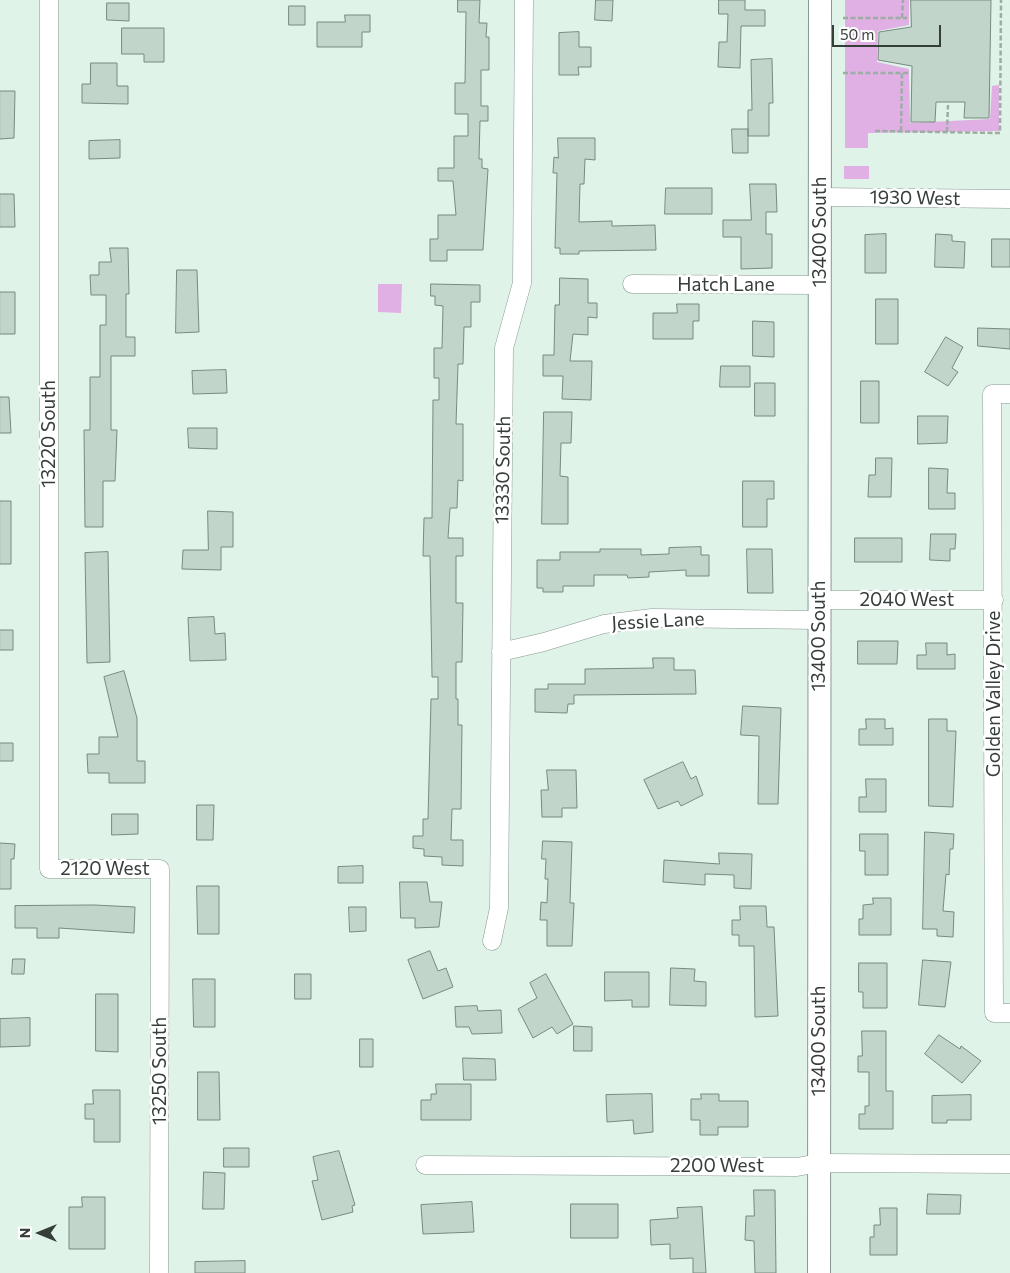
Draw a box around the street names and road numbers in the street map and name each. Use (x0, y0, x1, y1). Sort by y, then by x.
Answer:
street label: 13400 South (809, 177, 831, 287)
street label: 1930 West (869, 186, 961, 210)
street label: Hatch Lane (677, 274, 775, 296)
street label: 13220 South (38, 380, 60, 488)
street label: 13330 South (491, 416, 515, 524)
street label: 13400 South (808, 581, 830, 691)
street label: 2040 West (860, 589, 954, 611)
street label: Jessie Lane (611, 607, 705, 635)
street label: Golden Valley Drive (983, 611, 1005, 777)
street label: 2120 West (60, 858, 150, 880)
street label: 13400 South (808, 986, 830, 1096)
street label: 13250 South (149, 1017, 171, 1125)
street label: 2200 West (670, 1155, 764, 1177)

